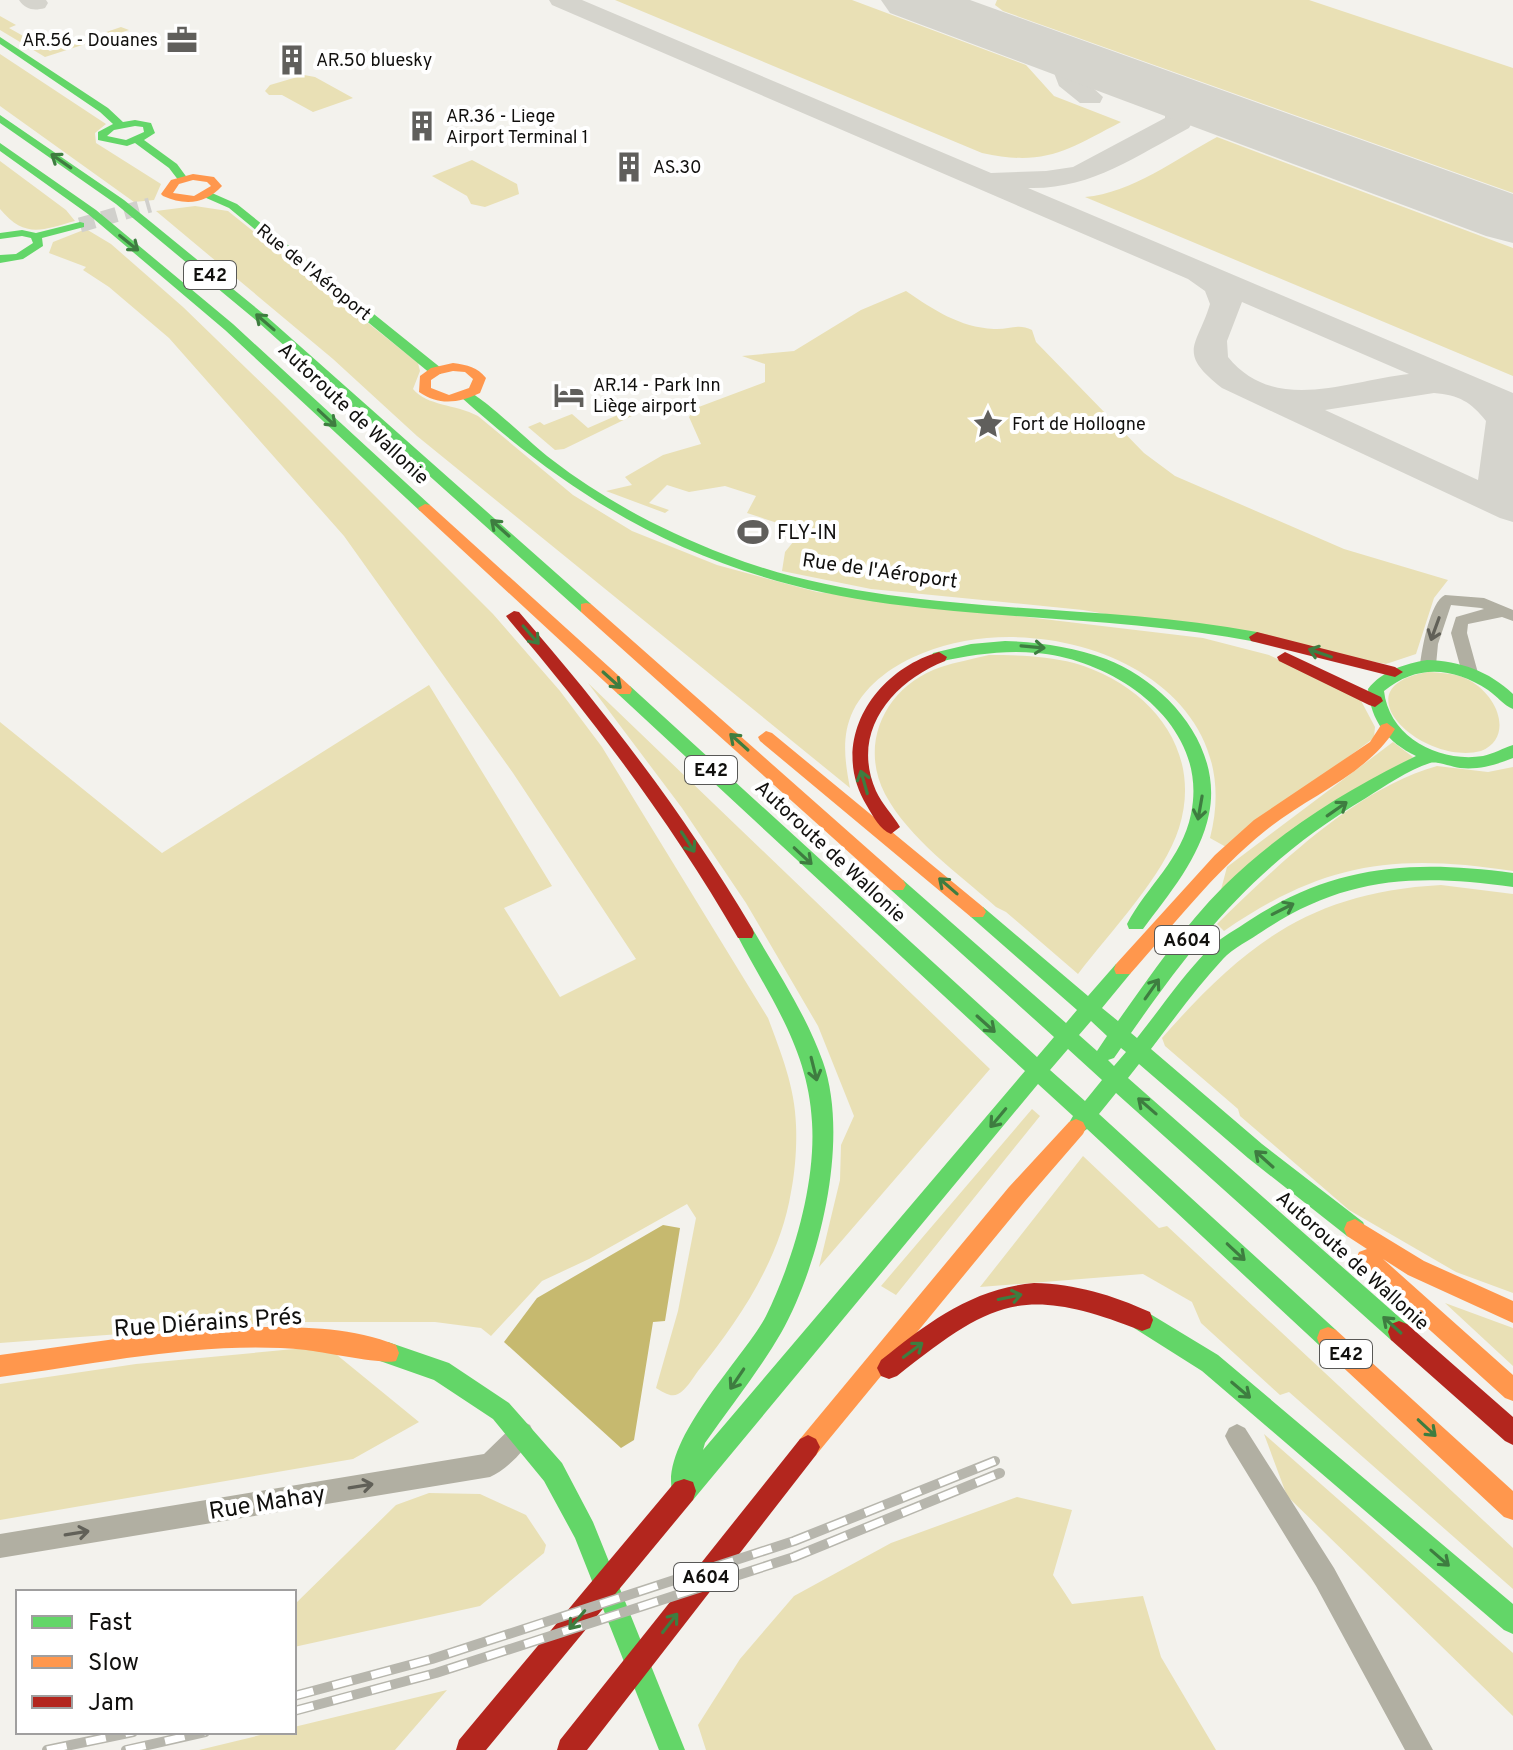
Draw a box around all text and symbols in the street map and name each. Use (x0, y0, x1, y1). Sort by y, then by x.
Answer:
office icon: AR.56 - Douanes (165, 23, 199, 57)
place label: AR.56 - Douanes (22, 30, 158, 53)
building icon: AR.50 bluesky (275, 43, 309, 77)
place label: AR.50 bluesky (316, 50, 432, 73)
place label: AR.36 - Liege Airport Terminal 1 (446, 106, 589, 150)
building icon: AR.36 - Liege Airport Terminal 1 (405, 109, 439, 143)
building icon: AS.30 (612, 150, 646, 184)
one-way arrow (51, 153, 72, 170)
place label: AS.30 (653, 157, 702, 180)
street label: Rue de l'Aéroport (251, 220, 375, 326)
one-way arrow (119, 234, 139, 252)
road number: E42 (184, 261, 236, 289)
one-way arrow (255, 313, 276, 331)
street label: Autoroute de Wallonie (272, 338, 434, 491)
place label: AR.14 - Park Inn Liège airport (593, 375, 721, 419)
hotel icon: AR.14 - Park Inn Liège airport (552, 378, 586, 412)
place icon: Fort de Hollogne (971, 407, 1005, 441)
one-way arrow (317, 408, 336, 427)
place label: Fort de Hollogne (1012, 414, 1146, 437)
sports icon: FLY-IN (736, 515, 770, 549)
one-way arrow (490, 519, 510, 537)
place label: FLY-IN (777, 521, 837, 547)
street label: Rue de l'Aéroport (800, 548, 959, 596)
one-way arrow (1427, 616, 1441, 641)
one-way arrow (522, 625, 540, 645)
one-way arrow (1019, 640, 1046, 655)
one-way arrow (1307, 645, 1332, 660)
one-way arrow (601, 670, 622, 689)
one-way arrow (729, 734, 749, 752)
road number: E42 (685, 756, 737, 784)
one-way arrow (856, 770, 871, 796)
street label: Autoroute de Wallonie (749, 776, 911, 929)
one-way arrow (1191, 794, 1206, 820)
one-way arrow (1325, 801, 1347, 817)
one-way arrow (680, 831, 696, 853)
one-way arrow (793, 846, 813, 864)
one-way arrow (938, 877, 958, 895)
one-way arrow (1271, 901, 1295, 917)
road number: A604 (1155, 926, 1219, 954)
one-way arrow (1143, 979, 1160, 1000)
one-way arrow (975, 1014, 995, 1032)
one-way arrow (807, 1055, 822, 1081)
one-way arrow (1138, 1098, 1158, 1116)
one-way arrow (989, 1107, 1007, 1127)
one-way arrow (1254, 1150, 1274, 1168)
street label: Autoroute de Wallonie (1270, 1186, 1434, 1337)
one-way arrow (1225, 1243, 1245, 1261)
one-way arrow (996, 1289, 1022, 1304)
street label: Rue Diérains Prés (113, 1302, 303, 1346)
one-way arrow (1383, 1316, 1403, 1334)
road number: E42 (1320, 1340, 1372, 1368)
one-way arrow (902, 1342, 923, 1359)
one-way arrow (728, 1367, 745, 1389)
one-way arrow (1231, 1381, 1251, 1399)
one-way arrow (1417, 1419, 1437, 1438)
one-way arrow (348, 1478, 373, 1493)
street label: Rue Mahay (207, 1480, 328, 1528)
one-way arrow (64, 1525, 89, 1540)
one-way arrow (1430, 1549, 1450, 1567)
road number: A604 (674, 1563, 738, 1591)
legend (16, 1590, 296, 1734)
text: Fast (88, 1609, 132, 1639)
one-way arrow (568, 1609, 586, 1629)
one-way arrow (661, 1613, 679, 1634)
text: Slow (88, 1649, 139, 1679)
text: Jam (88, 1689, 134, 1719)

